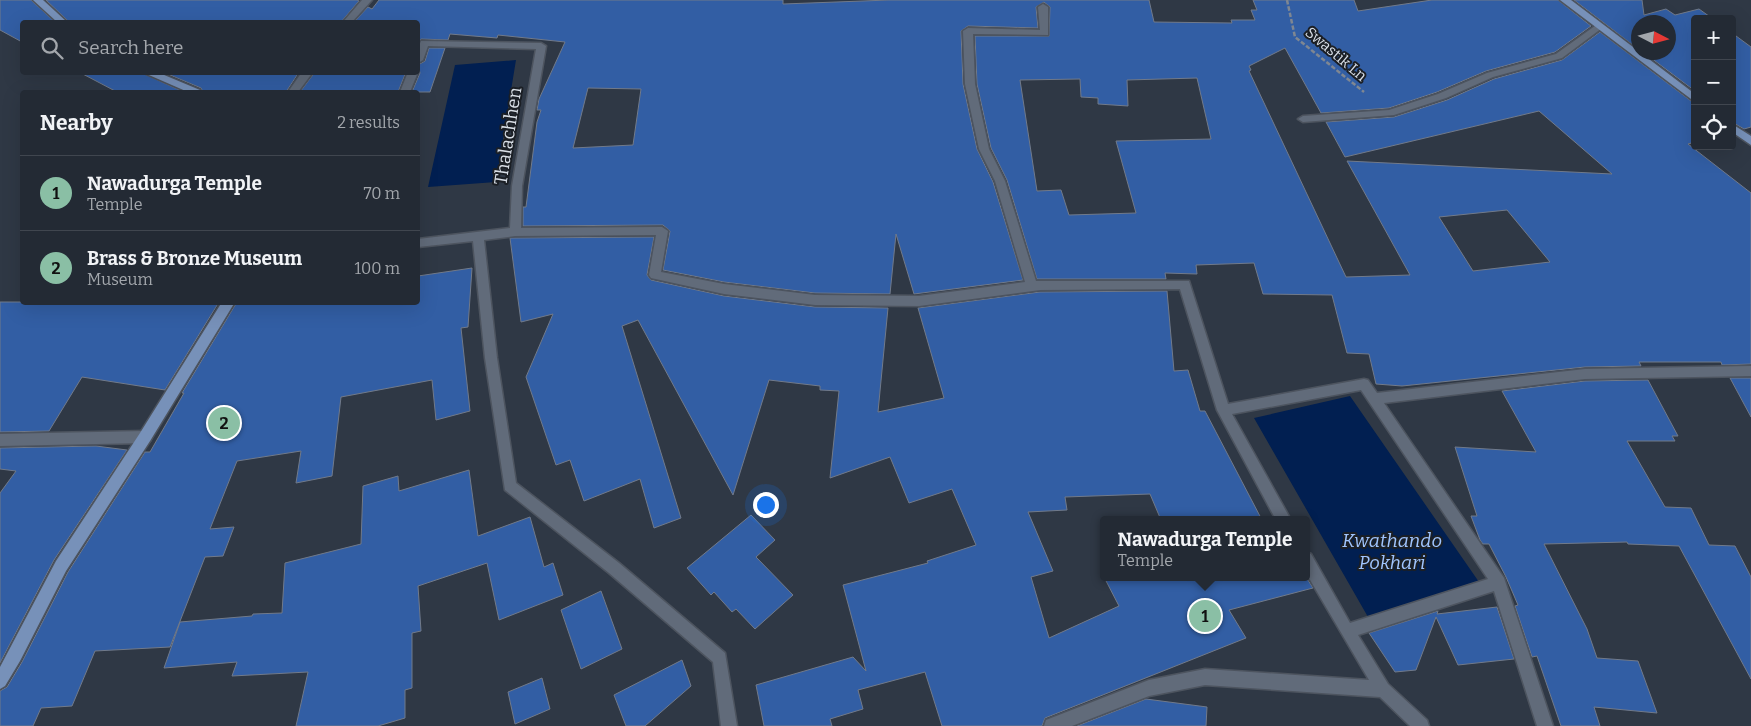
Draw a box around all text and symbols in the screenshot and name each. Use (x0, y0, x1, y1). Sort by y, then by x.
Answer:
north arrow (1631, 15, 1676, 60)
map controls (1691, 15, 1736, 150)
button: + (1691, 15, 1736, 60)
search box (20, 20, 420, 75)
street label: Swastik Ln (1302, 23, 1371, 85)
icon: search (38, 34, 66, 62)
text: Search here (78, 36, 183, 59)
button: − (1691, 60, 1736, 105)
street label: Thalachhen (489, 85, 527, 186)
button: locate (1691, 105, 1736, 150)
text: Nearby (40, 110, 113, 136)
text: 2 results (337, 113, 400, 132)
text: Nawadurga Temple (87, 172, 262, 195)
text: 1 (53, 184, 59, 203)
text: 70 m (364, 184, 400, 203)
text: Temple (87, 195, 142, 214)
text: Brass & Bronze Museum (87, 247, 302, 270)
text: 2 (51, 259, 61, 278)
text: 100 m (355, 259, 400, 278)
text: Museum (87, 270, 153, 289)
pin: 2 (208, 404, 240, 442)
your location (753, 492, 779, 518)
popup (1100, 516, 1310, 581)
text: Nawadurga Temple (1118, 528, 1292, 551)
water label: Kwathando Pokhari (1342, 529, 1442, 574)
text: Temple (1118, 551, 1173, 570)
pin: 1 (1189, 597, 1221, 635)

